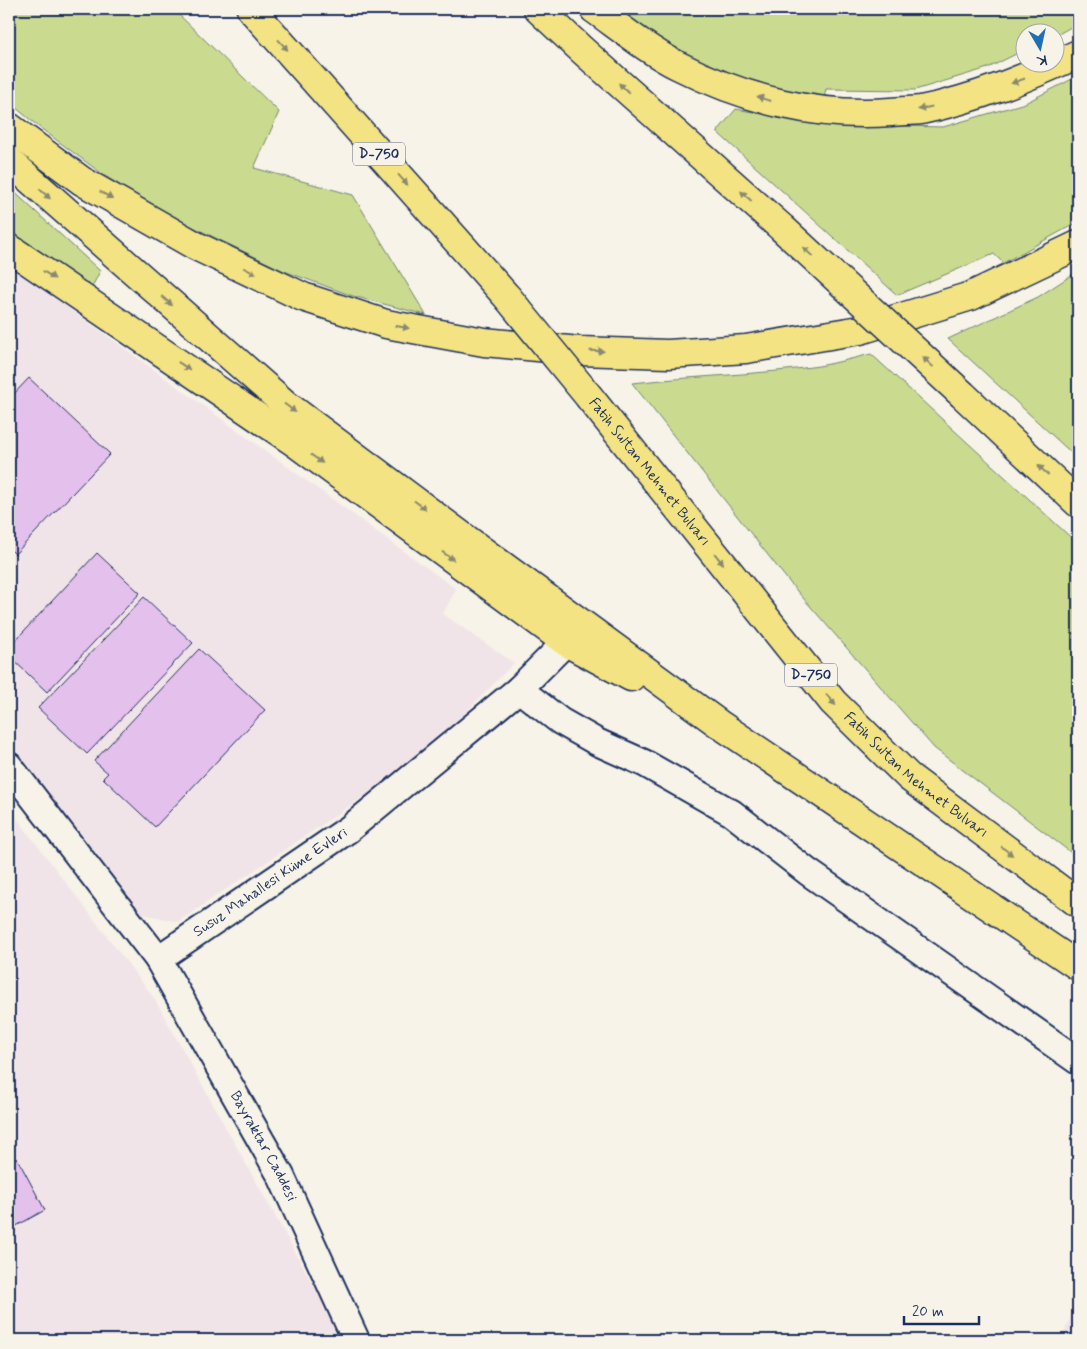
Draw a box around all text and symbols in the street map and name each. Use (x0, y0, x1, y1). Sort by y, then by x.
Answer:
north arrow (1014, 22, 1064, 72)
one-way arrow (277, 39, 289, 51)
text: K (1034, 50, 1048, 70)
one-way arrow (1010, 77, 1025, 85)
one-way arrow (618, 82, 631, 93)
one-way arrow (757, 95, 772, 103)
one-way arrow (916, 105, 932, 113)
road number: D-750 (353, 142, 405, 166)
one-way arrow (397, 173, 408, 186)
one-way arrow (39, 188, 52, 199)
one-way arrow (100, 190, 113, 199)
one-way arrow (739, 190, 752, 201)
one-way arrow (803, 246, 815, 258)
one-way arrow (242, 267, 257, 276)
one-way arrow (43, 270, 56, 280)
one-way arrow (161, 295, 173, 306)
one-way arrow (394, 324, 410, 332)
one-way arrow (590, 348, 606, 356)
one-way arrow (922, 356, 934, 368)
one-way arrow (177, 361, 191, 371)
street label: Fatih Sultan Mehmet Bulvarı (584, 394, 715, 551)
one-way arrow (283, 402, 296, 413)
one-way arrow (310, 454, 324, 464)
one-way arrow (1037, 464, 1049, 476)
one-way arrow (413, 500, 427, 510)
one-way arrow (441, 550, 454, 561)
one-way arrow (713, 553, 724, 566)
road number: D-750 (785, 664, 837, 686)
one-way arrow (826, 693, 837, 706)
street label: Fatih Sultan Mehmet Bulvarı (839, 708, 992, 843)
street label: Susuz Mahallesi Küme Evleri (189, 823, 352, 942)
one-way arrow (1001, 845, 1014, 855)
street label: Bayraktar Caddesi (225, 1088, 301, 1205)
scale bar (904, 1294, 980, 1326)
text: 20 m (912, 1302, 944, 1322)

